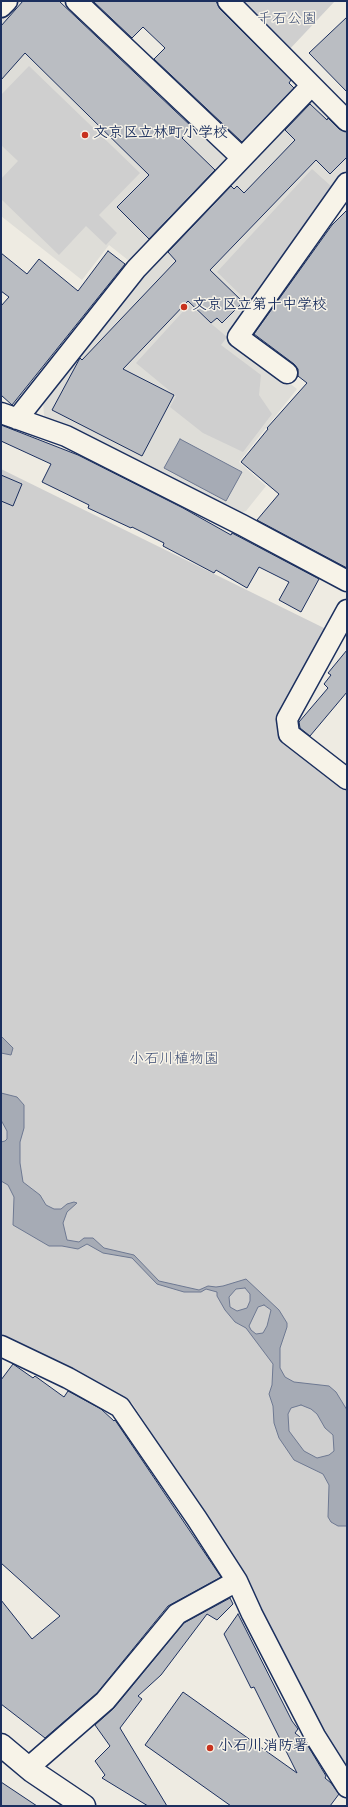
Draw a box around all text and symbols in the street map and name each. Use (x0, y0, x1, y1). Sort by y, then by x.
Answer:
park label: 千石公園 (257, 12, 317, 30)
place label: 文京区立林町小学校 (93, 126, 228, 144)
marker: 文京区立林町小学校 (80, 130, 90, 140)
place label: 文京区立第十中学校 (192, 298, 327, 316)
marker: 文京区立第十中学校 (179, 302, 189, 312)
park label: 小石川植物園 (129, 1052, 219, 1070)
place label: 小石川消防署 (218, 1739, 308, 1757)
marker: 小石川消防署 (205, 1743, 215, 1753)

